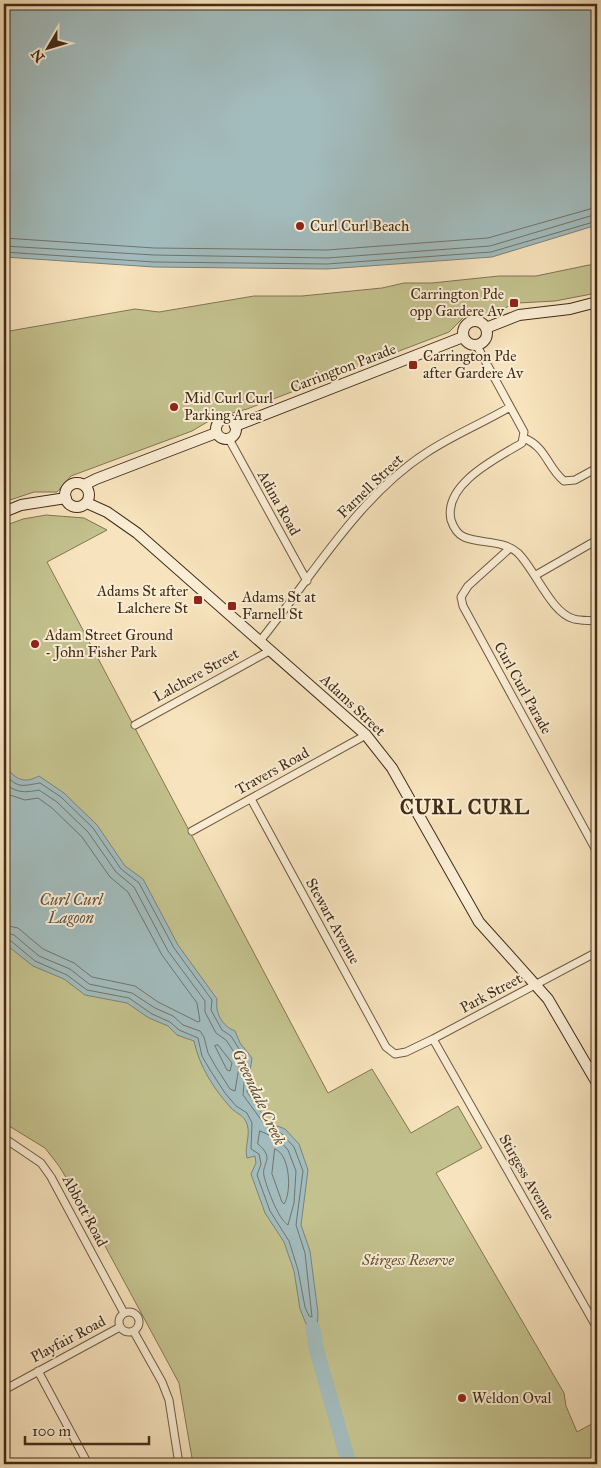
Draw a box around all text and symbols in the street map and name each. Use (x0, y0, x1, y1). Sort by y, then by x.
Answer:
north arrow (22, 22, 72, 72)
text: N (28, 46, 49, 66)
place label: Curl Curl Beach (310, 217, 410, 235)
marker: Curl Curl Beach (294, 220, 306, 232)
place label: Carrington Pde opp Gardere Av (410, 285, 505, 320)
marker: Carrington Pde opp Gardere Av (508, 297, 520, 309)
street label: Carrington Parade (288, 340, 398, 396)
place label: Carrington Pde after Gardere Av (423, 347, 524, 382)
marker: Carrington Pde after Gardere Av (407, 359, 419, 371)
place label: Mid Curl Curl Parking Area (184, 389, 274, 424)
marker: Mid Curl Curl Parking Area (168, 401, 180, 413)
street label: Farnell Street (333, 450, 407, 522)
street label: Adina Road (253, 467, 304, 539)
place label: Adams St after Lalchere St (96, 582, 189, 617)
place label: Adams St at Farnell St (241, 588, 317, 623)
marker: Adams St after Lalchere St (192, 594, 204, 606)
marker: Adams St at Farnell St (226, 600, 238, 612)
place label: Adam Street Ground - John Fisher Park (44, 626, 174, 662)
marker: Adam Street Ground - John Fisher Park (29, 638, 41, 650)
street label: Curl Curl Parade (490, 639, 556, 737)
street label: Lalchere Street (150, 644, 242, 706)
street label: Adams Street (316, 670, 390, 740)
street label: Travers Road (232, 743, 312, 799)
district label: CURL CURL (400, 795, 530, 819)
street label: Stewart Avenue (302, 875, 364, 967)
water label: Curl Curl Lagoon (39, 890, 104, 927)
street label: Park Street (457, 969, 526, 1017)
water label: Greendale Creek (228, 1046, 290, 1148)
street label: Stirgess Avenue (495, 1131, 559, 1223)
street label: Abbott Road (58, 1171, 112, 1250)
park label: Stirgess Reserve (361, 1251, 454, 1269)
street label: Playfair Road (28, 1312, 109, 1366)
place label: Weldon Oval (472, 1389, 552, 1407)
marker: Weldon Oval (456, 1392, 468, 1404)
scale bar (25, 1413, 149, 1445)
text: 100 m (32, 1422, 72, 1440)

